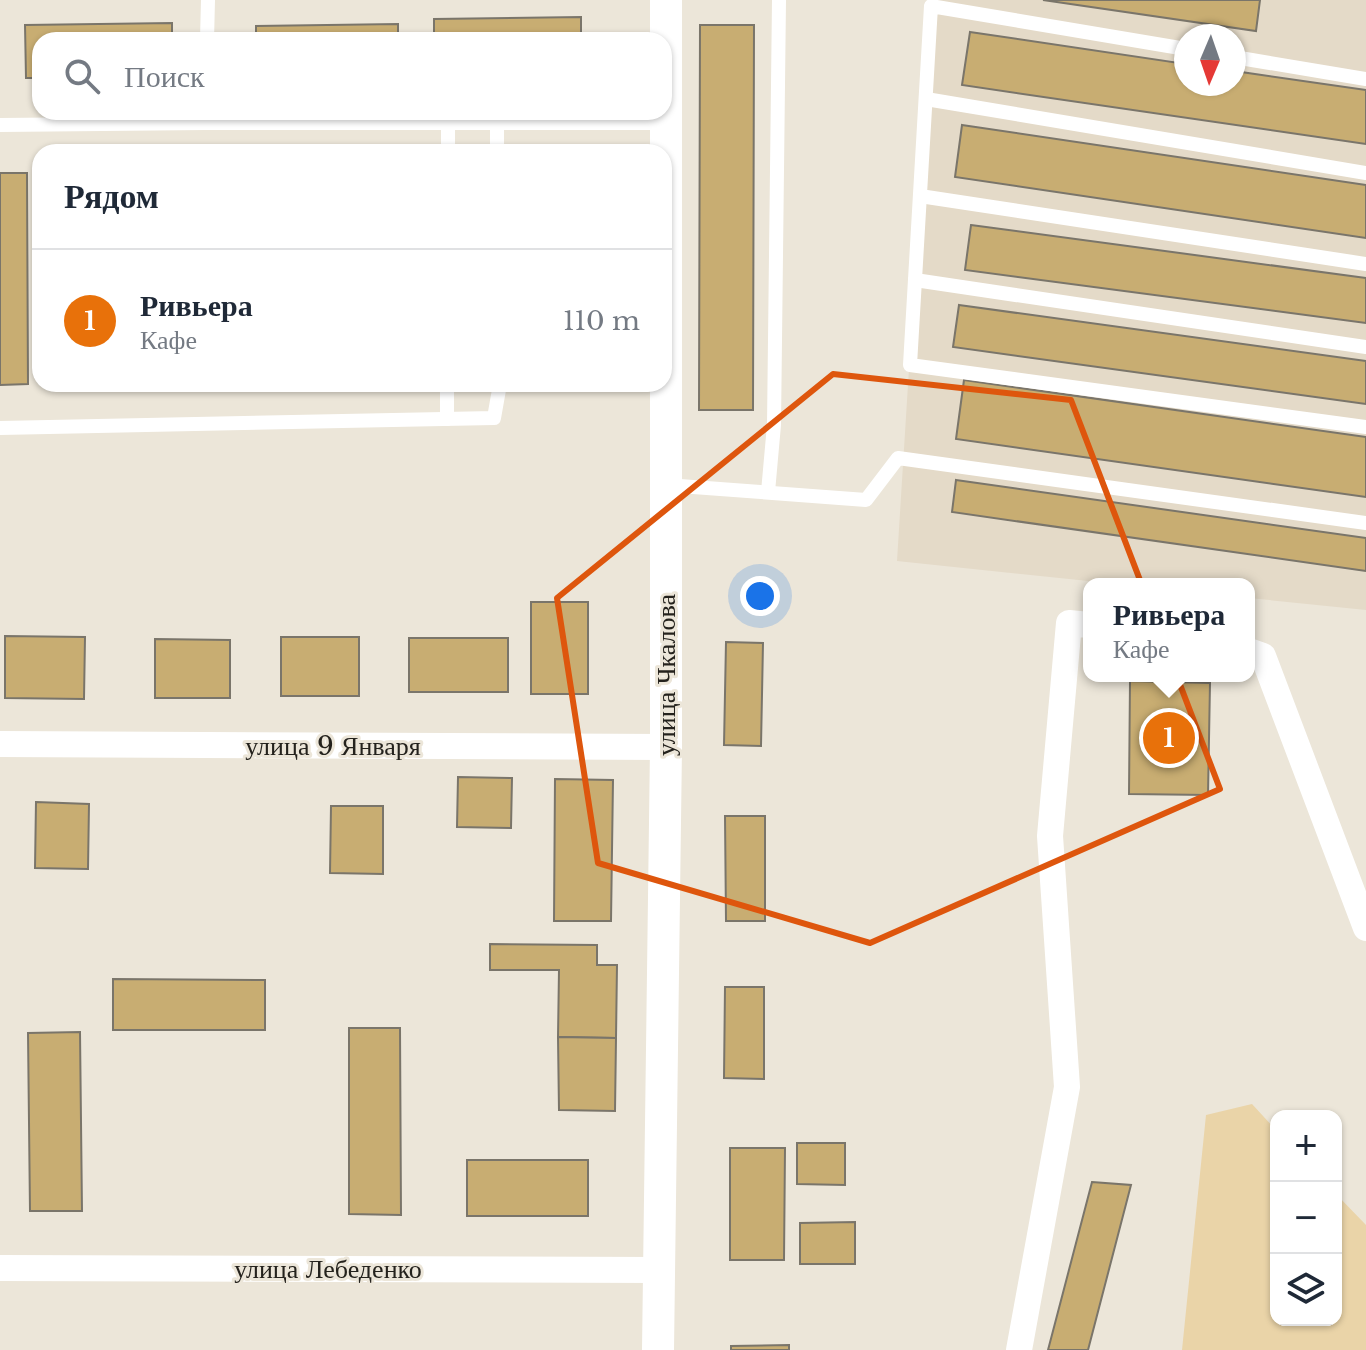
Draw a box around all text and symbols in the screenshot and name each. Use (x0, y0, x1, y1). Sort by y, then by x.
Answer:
north arrow (1174, 24, 1246, 96)
search box (32, 32, 672, 120)
icon: search (60, 54, 104, 98)
text: Поиск (124, 58, 205, 95)
text: Рядом (64, 175, 159, 217)
text: Ривьера (140, 287, 253, 324)
text: 1 (84, 305, 96, 337)
text: 110 m (563, 305, 640, 337)
text: Кафе (140, 324, 197, 356)
your location (740, 576, 780, 616)
popup (1083, 578, 1255, 682)
street label: улица Чкалова (650, 594, 682, 756)
text: Ривьера (1113, 596, 1225, 633)
text: Кафе (1113, 633, 1170, 665)
pin: 1 (1143, 708, 1195, 768)
street label: улица 9 Января (245, 730, 421, 762)
map controls (1270, 1110, 1342, 1326)
button: + (1270, 1110, 1342, 1182)
button: − (1270, 1182, 1342, 1254)
street label: улица Лебеденко (234, 1253, 422, 1285)
button: layers (1270, 1254, 1342, 1326)

